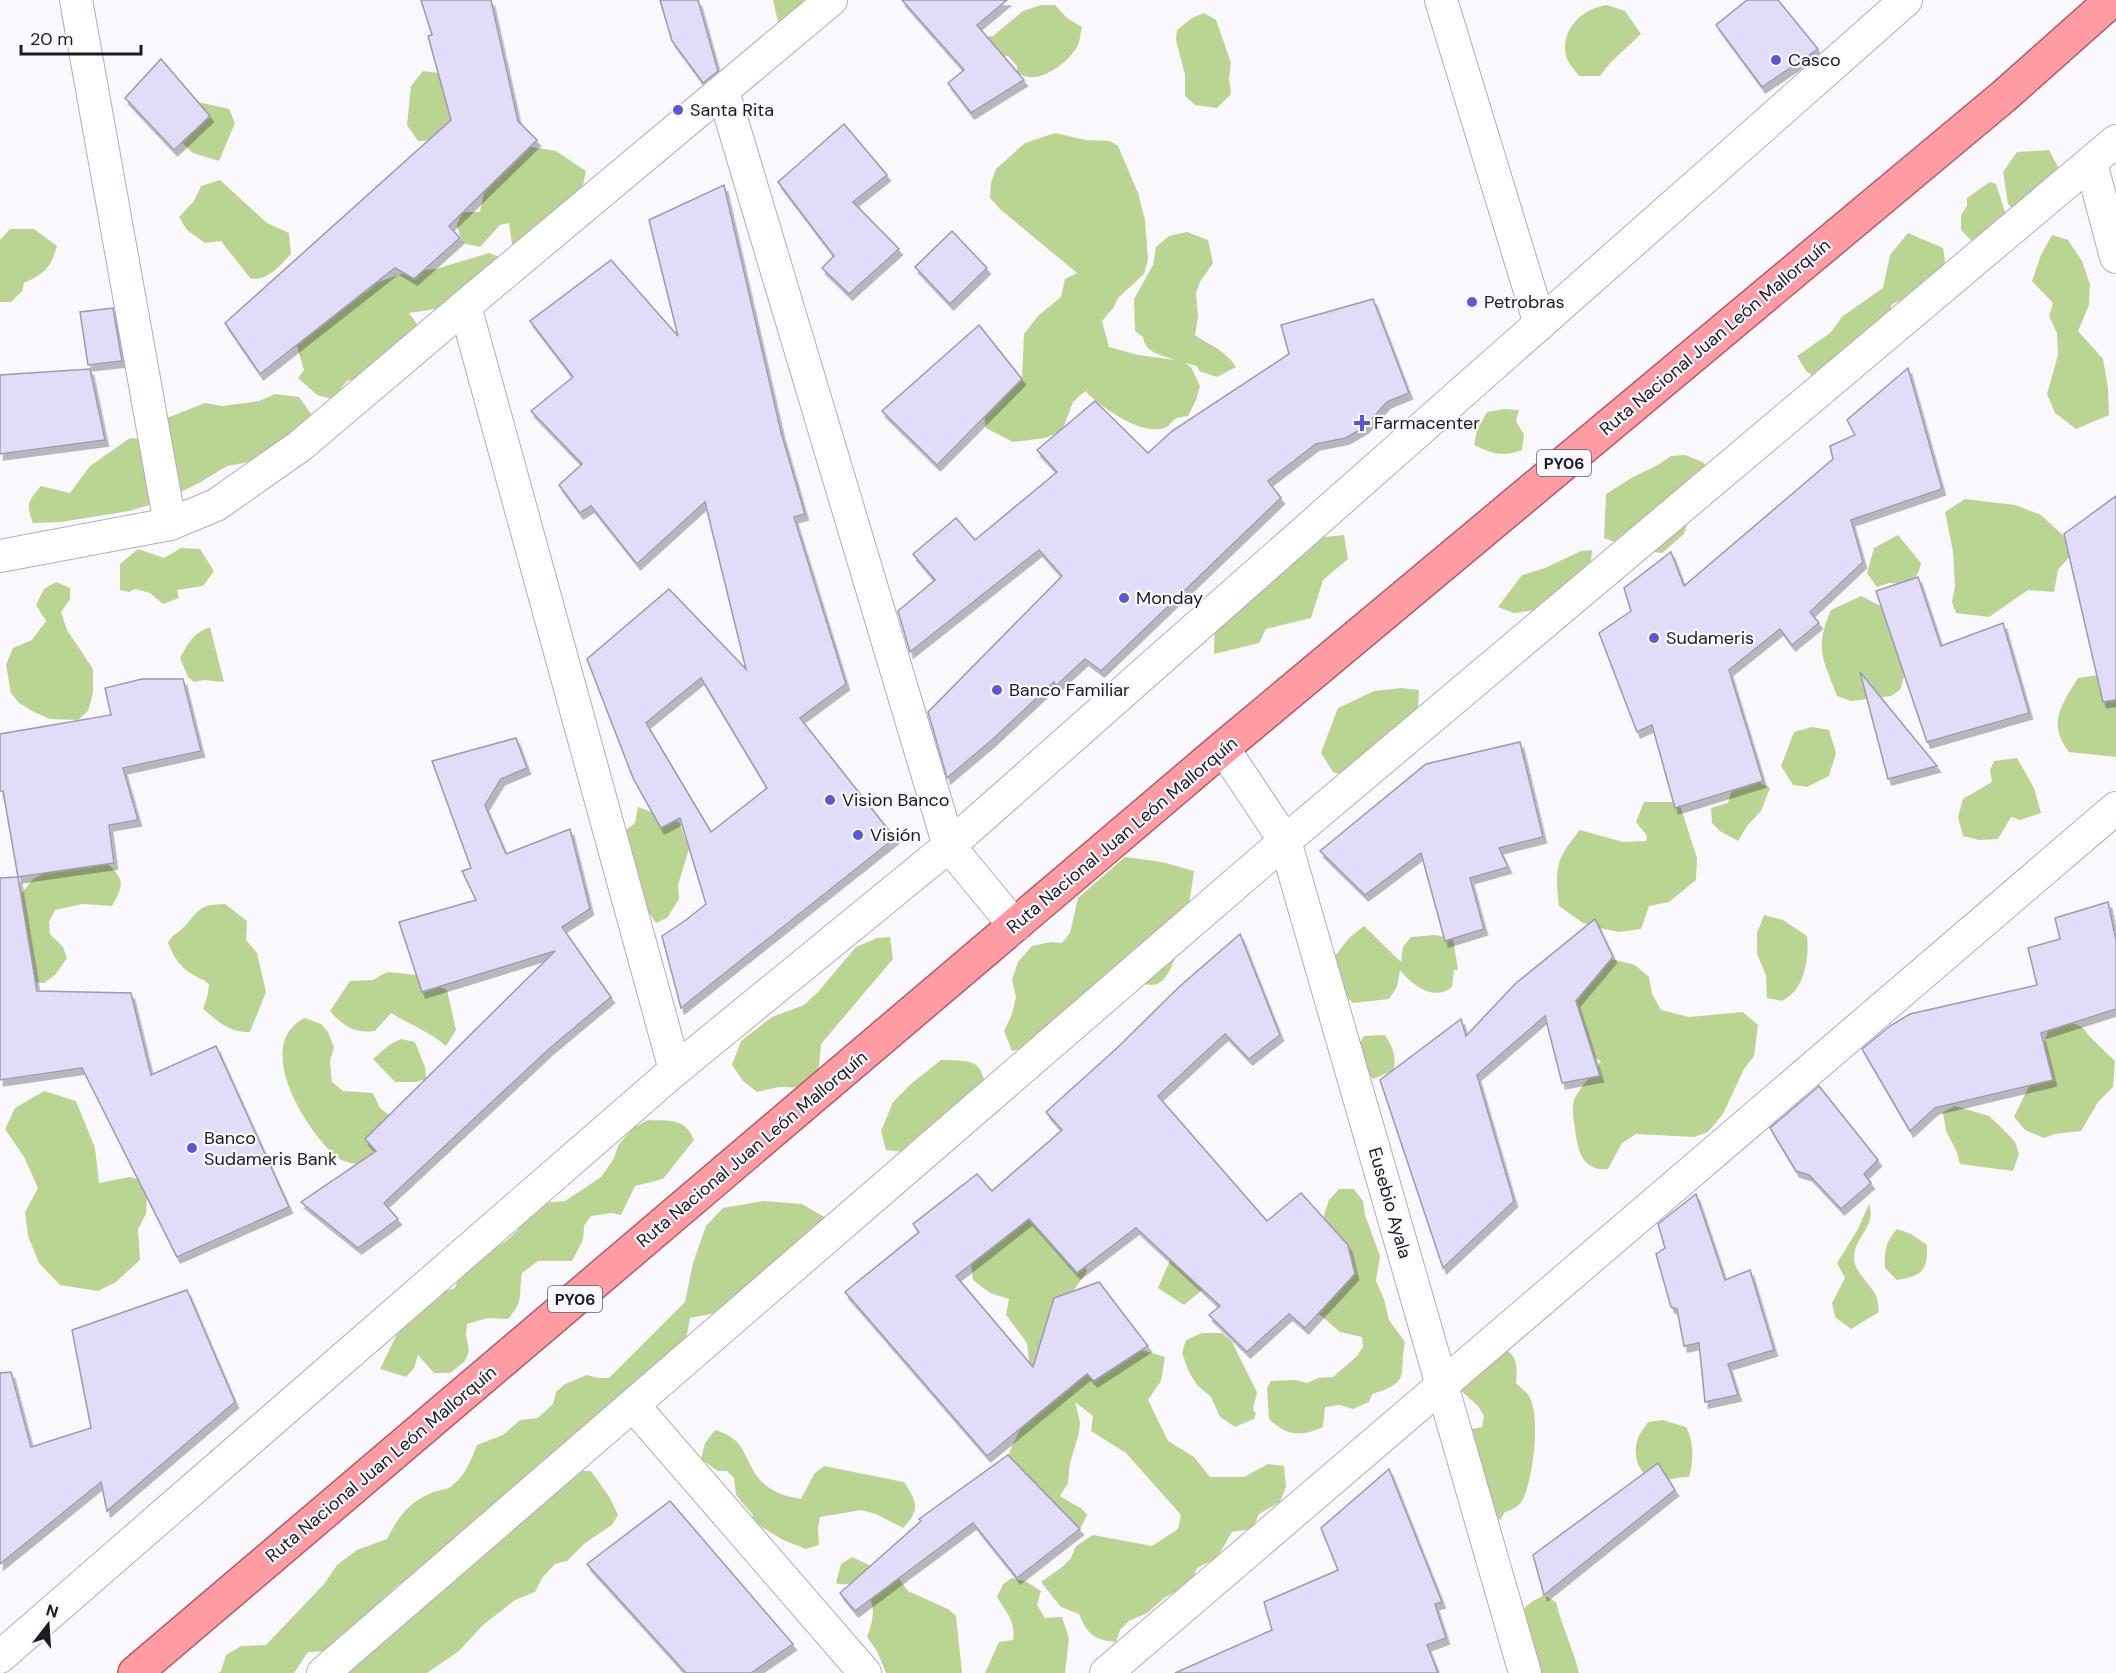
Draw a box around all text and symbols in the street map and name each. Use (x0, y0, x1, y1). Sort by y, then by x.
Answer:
scale bar (21, 18, 141, 56)
text: 20 m (30, 27, 73, 51)
place label: Casco (1788, 48, 1841, 72)
marker: Casco (1769, 53, 1783, 67)
place label: Santa Rita (690, 98, 774, 122)
marker: Santa Rita (671, 103, 685, 117)
street label: Ruta Nacional Juan León Mallorquín (1595, 233, 1835, 441)
place label: Petrobras (1484, 290, 1565, 314)
marker: Petrobras (1465, 295, 1479, 309)
place label: Farmacenter (1374, 411, 1480, 435)
marker: Farmacenter (1355, 416, 1369, 430)
road number: PY06 (1537, 450, 1591, 476)
place label: Monday (1136, 586, 1203, 610)
marker: Monday (1117, 591, 1131, 605)
place label: Sudameris (1666, 626, 1754, 650)
marker: Sudameris (1647, 631, 1661, 645)
place label: Banco Familiar (1009, 678, 1130, 702)
marker: Banco Familiar (990, 683, 1004, 697)
street label: Ruta Nacional Juan León Mallorquín (1002, 731, 1242, 939)
place label: Vision Banco (842, 788, 949, 812)
marker: Vision Banco (823, 793, 837, 807)
place label: Visión (870, 823, 921, 847)
marker: Visión (851, 828, 865, 842)
street label: Ruta Nacional Juan León Mallorquín (632, 1045, 872, 1253)
place label: Banco Sudameris Bank (204, 1126, 337, 1171)
marker: Banco Sudameris Bank (185, 1141, 199, 1155)
street label: Eusebio Ayala (1363, 1145, 1417, 1261)
road number: PY06 (548, 1286, 602, 1312)
street label: Ruta Nacional Juan León Mallorquín (261, 1360, 501, 1568)
north arrow (18, 1595, 78, 1655)
text: N (44, 1599, 61, 1623)

